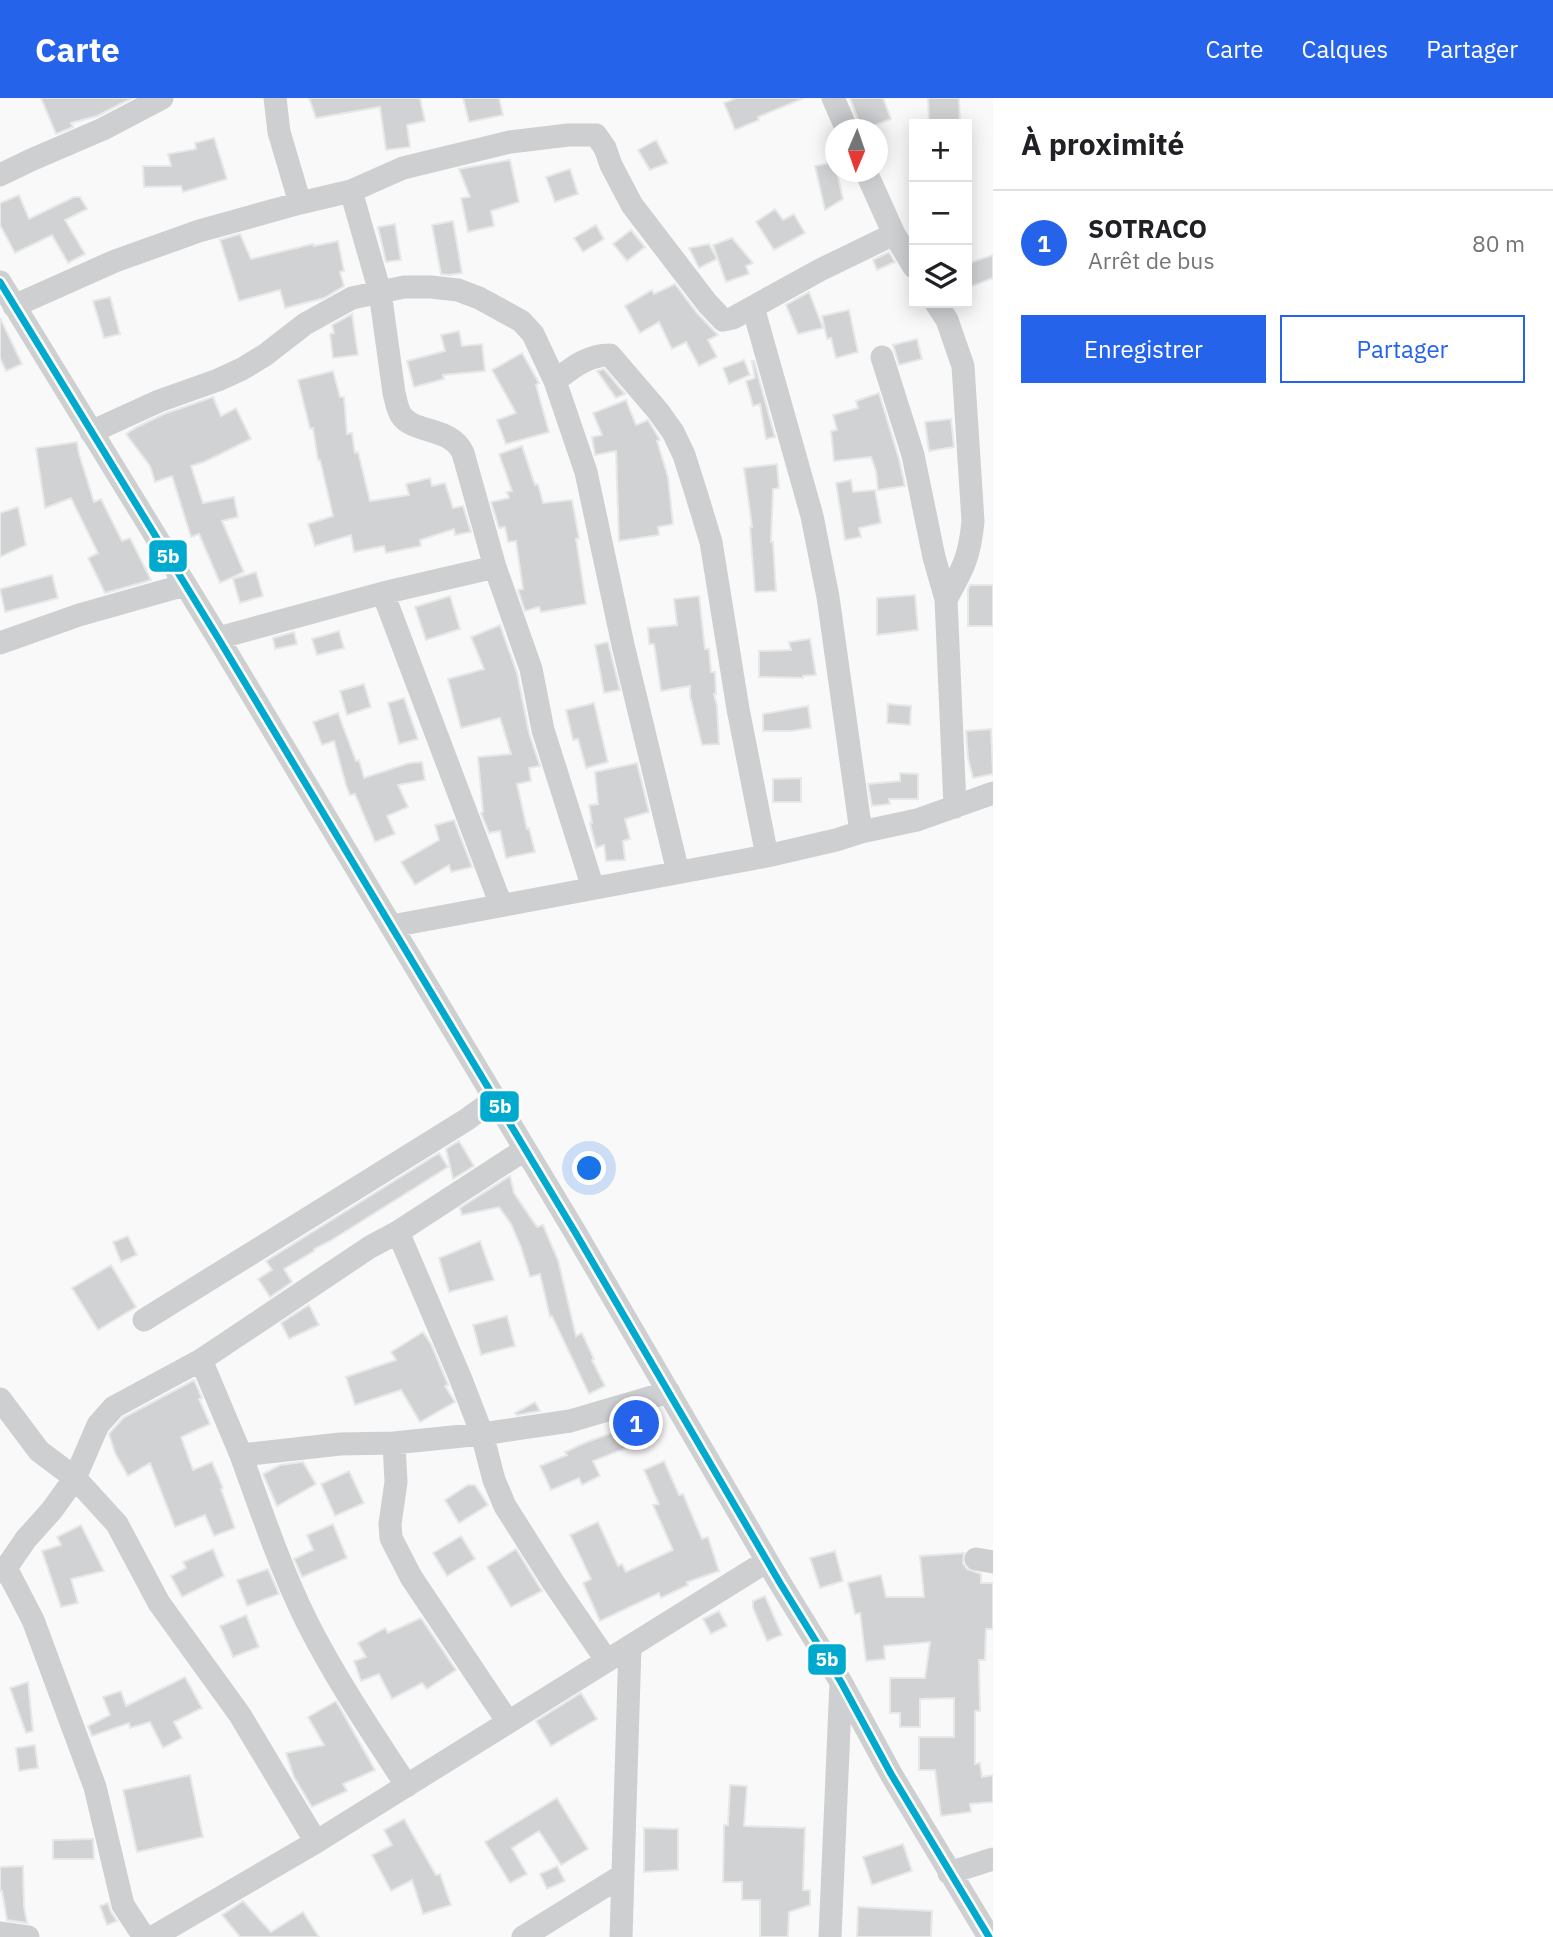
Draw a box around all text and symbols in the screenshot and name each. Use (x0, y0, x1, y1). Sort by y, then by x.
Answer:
text: Carte (35, 28, 120, 71)
text: Carte (1205, 33, 1264, 65)
text: Calques (1302, 33, 1388, 65)
text: Partager (1426, 33, 1518, 65)
north arrow (825, 119, 888, 182)
map controls (909, 119, 972, 308)
button: + (909, 119, 972, 182)
text: À proximité (1021, 124, 1184, 163)
button: − (909, 182, 972, 245)
text: SOTRACO (1088, 211, 1207, 245)
text: 1 (1037, 228, 1051, 258)
text: 80 m (1472, 228, 1525, 258)
button: layers (909, 245, 972, 308)
text: Arrêt de bus (1088, 245, 1215, 275)
button: Enregistrer (1021, 315, 1266, 383)
button: Partager (1280, 315, 1525, 383)
line badge: 5b (148, 539, 188, 573)
text: 5b (157, 544, 179, 568)
line badge: 5b (479, 1090, 520, 1123)
text: 5b (489, 1094, 511, 1118)
your location (572, 1151, 606, 1185)
pin: 1 (613, 1397, 659, 1449)
line badge: 5b (807, 1643, 847, 1676)
text: 5b (816, 1647, 838, 1671)

